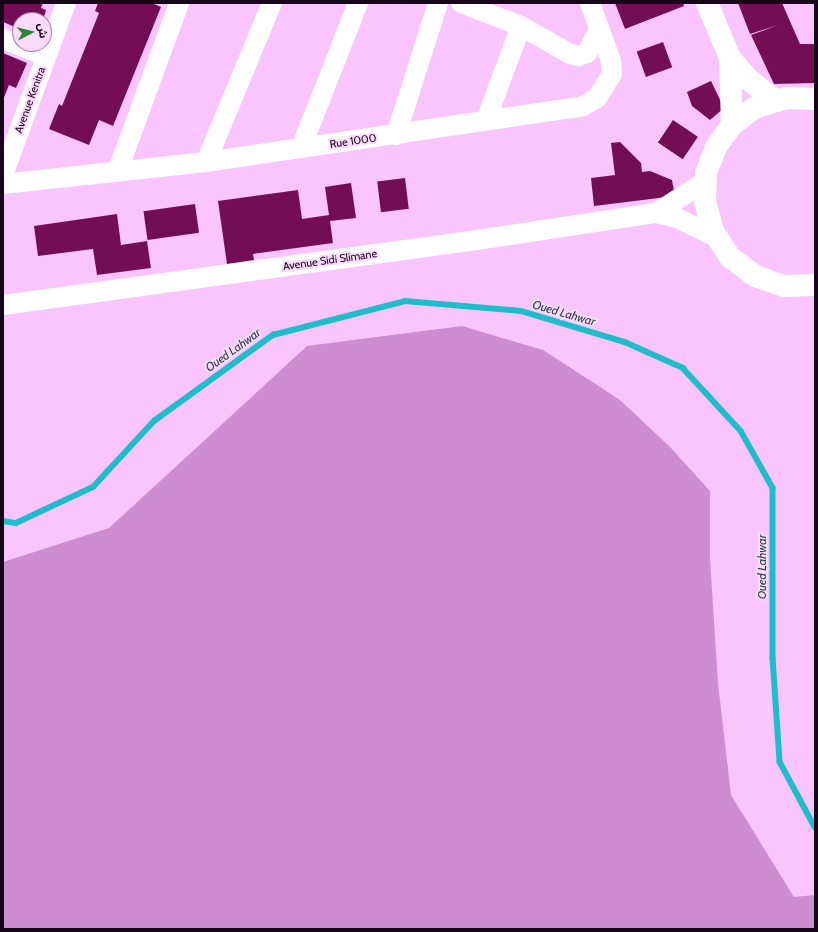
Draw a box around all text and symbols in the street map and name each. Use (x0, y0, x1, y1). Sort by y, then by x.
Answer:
north arrow (12, 12, 52, 52)
text: ش (35, 22, 51, 39)
street label: Avenue Kenitra (12, 65, 48, 135)
street label: Rue 1000 (329, 131, 377, 151)
street label: Avenue Sidi Slimane (282, 247, 378, 273)
water label: Oued Lahwar (531, 297, 597, 329)
water label: Oued Lahwar (203, 325, 263, 375)
water label: Oued Lahwar (755, 535, 769, 599)

